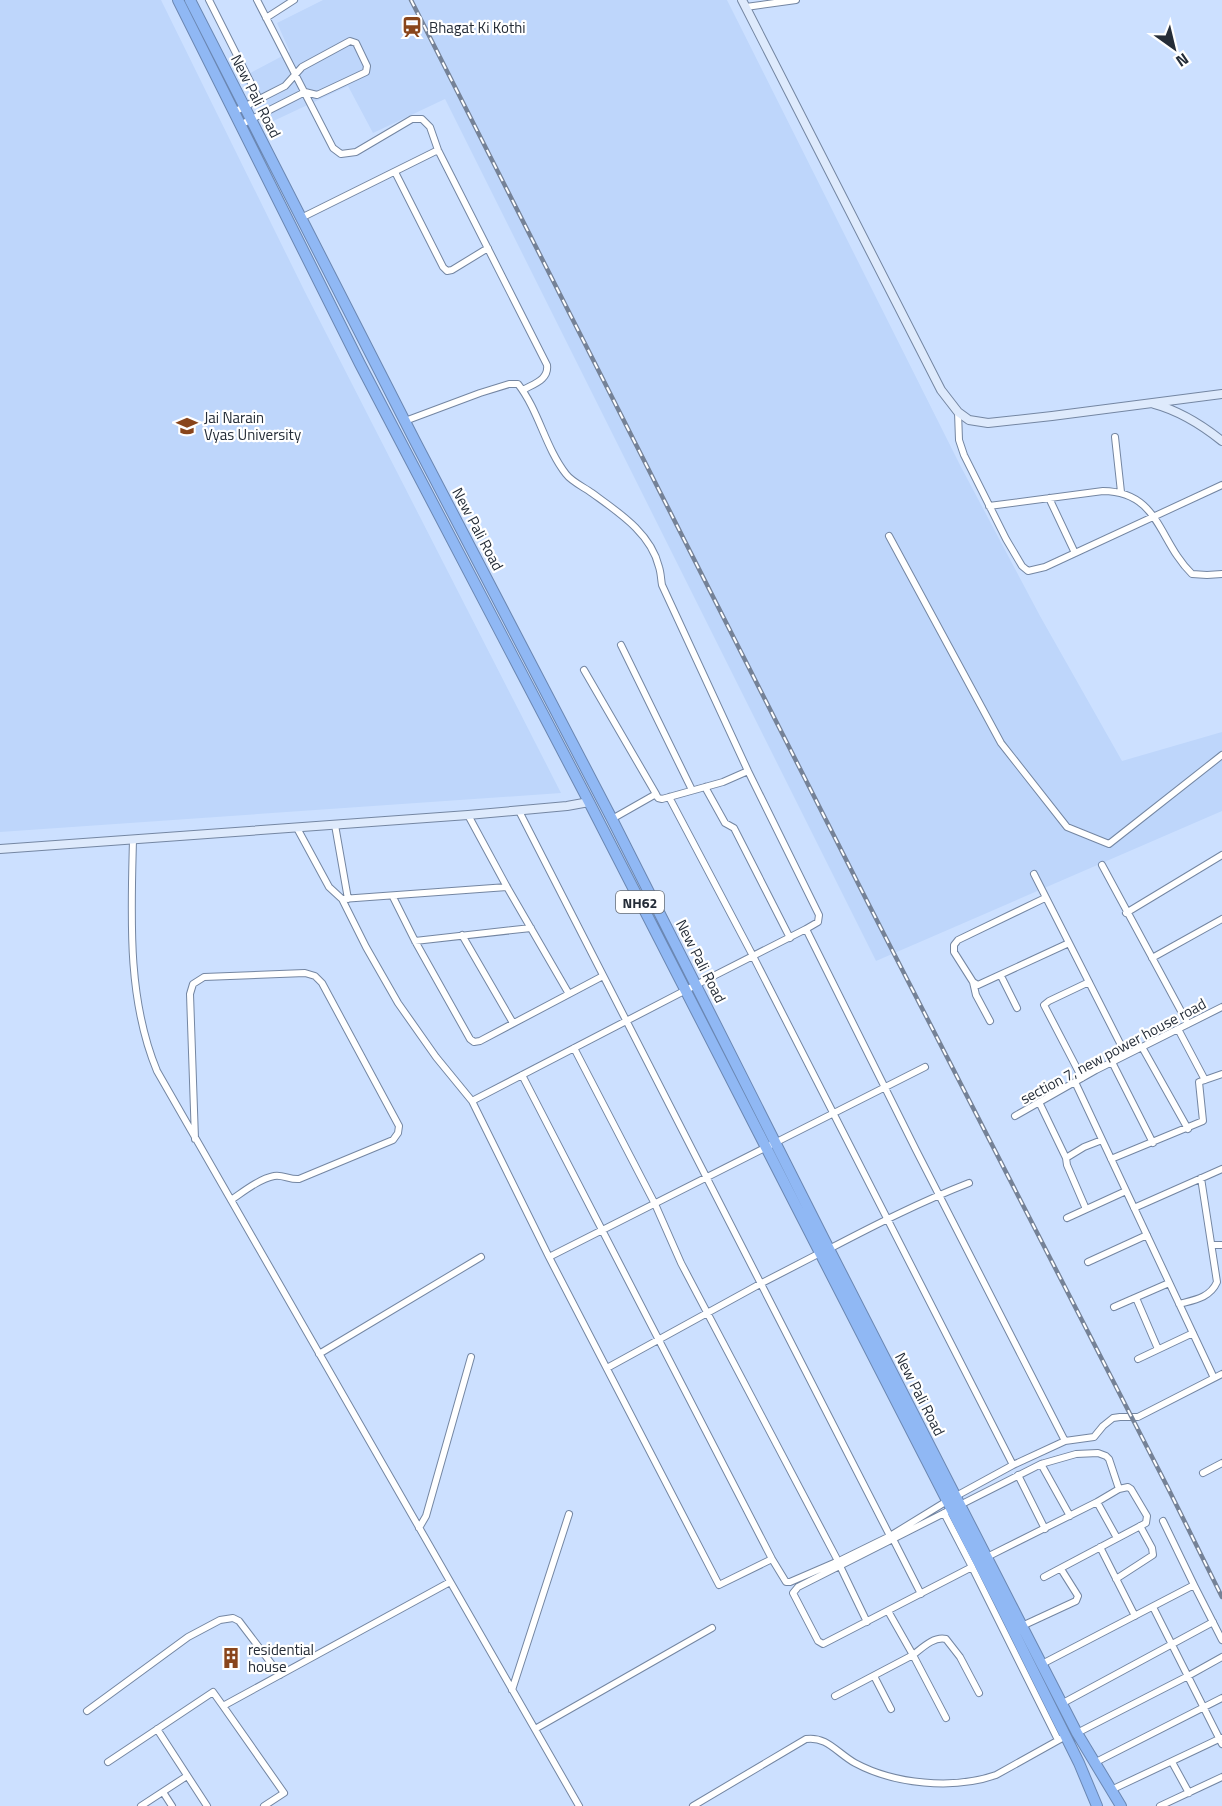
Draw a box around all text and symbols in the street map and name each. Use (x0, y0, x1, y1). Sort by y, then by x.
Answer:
station icon: Bhagat Ki Kothi (400, 15, 424, 39)
place label: Bhagat Ki Kothi (429, 16, 526, 39)
north arrow (1144, 18, 1204, 78)
text: N (1171, 47, 1194, 73)
street label: New Pali Road (225, 50, 287, 142)
place label: Jai Narain Vyas University (204, 406, 301, 446)
school or university icon: Jai Narain Vyas University (175, 414, 199, 438)
street label: New Pali Road (446, 483, 510, 575)
road number: NH62 (616, 891, 664, 913)
street label: New Pali Road (670, 915, 732, 1007)
street label: section 7, new power house road (1016, 992, 1210, 1110)
street label: New Pali Road (889, 1348, 951, 1440)
place label: residential house (248, 1638, 314, 1678)
building icon: residential house (219, 1646, 243, 1670)

